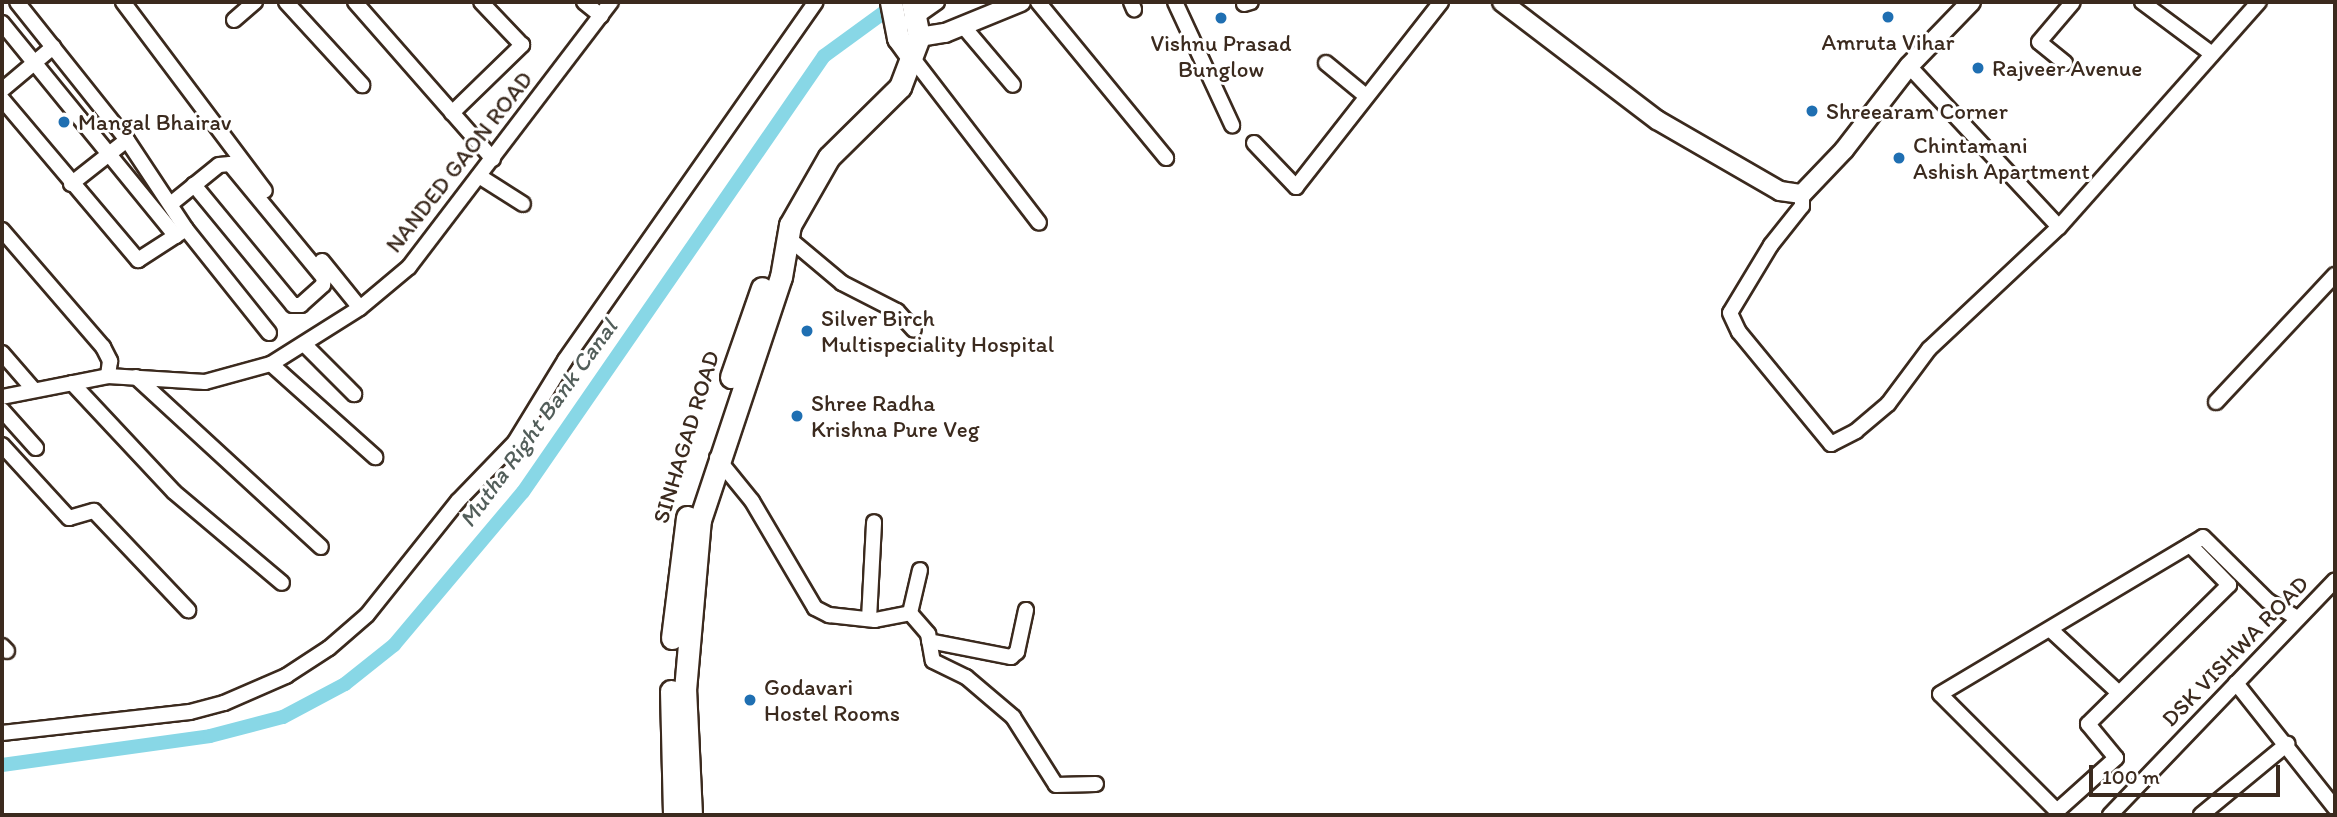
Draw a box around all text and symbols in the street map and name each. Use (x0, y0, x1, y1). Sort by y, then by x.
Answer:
marker: Amruta Vihar (1880, 9, 1896, 25)
marker: Vishnu Prasad Bunglow (1213, 10, 1229, 26)
place label: Amruta Vihar (1822, 28, 1954, 56)
place label: Vishnu Prasad Bunglow (1151, 29, 1291, 83)
place label: Rajveer Avenue (1992, 54, 2142, 82)
marker: Rajveer Avenue (1970, 60, 1986, 76)
street label: NANDED GAON ROAD (380, 66, 538, 258)
place label: Shreearam Corner (1826, 97, 2007, 125)
marker: Shreearam Corner (1804, 103, 1820, 119)
place label: Mangal Bhairav (78, 108, 232, 136)
marker: Mangal Bhairav (56, 114, 72, 130)
place label: Chintamani Ashish Apartment (1913, 131, 2091, 185)
marker: Chintamani Ashish Apartment (1891, 150, 1907, 166)
place label: Silver Birch Multispeciality Hospital (821, 304, 1053, 358)
water label: Mutha Right Bank Canal (453, 314, 623, 532)
marker: Silver Birch Multispeciality Hospital (799, 323, 815, 339)
street label: SINHAGAD ROAD (647, 348, 725, 526)
place label: Shree Radha Krishna Pure Veg (811, 389, 979, 443)
marker: Shree Radha Krishna Pure Veg (789, 408, 805, 424)
street label: DSK VISHWA ROAD (2156, 570, 2314, 732)
place label: Godavari Hostel Rooms (764, 673, 900, 727)
marker: Godavari Hostel Rooms (742, 692, 758, 708)
scale bar (2092, 750, 2283, 794)
text: 100 m (2102, 764, 2160, 789)

